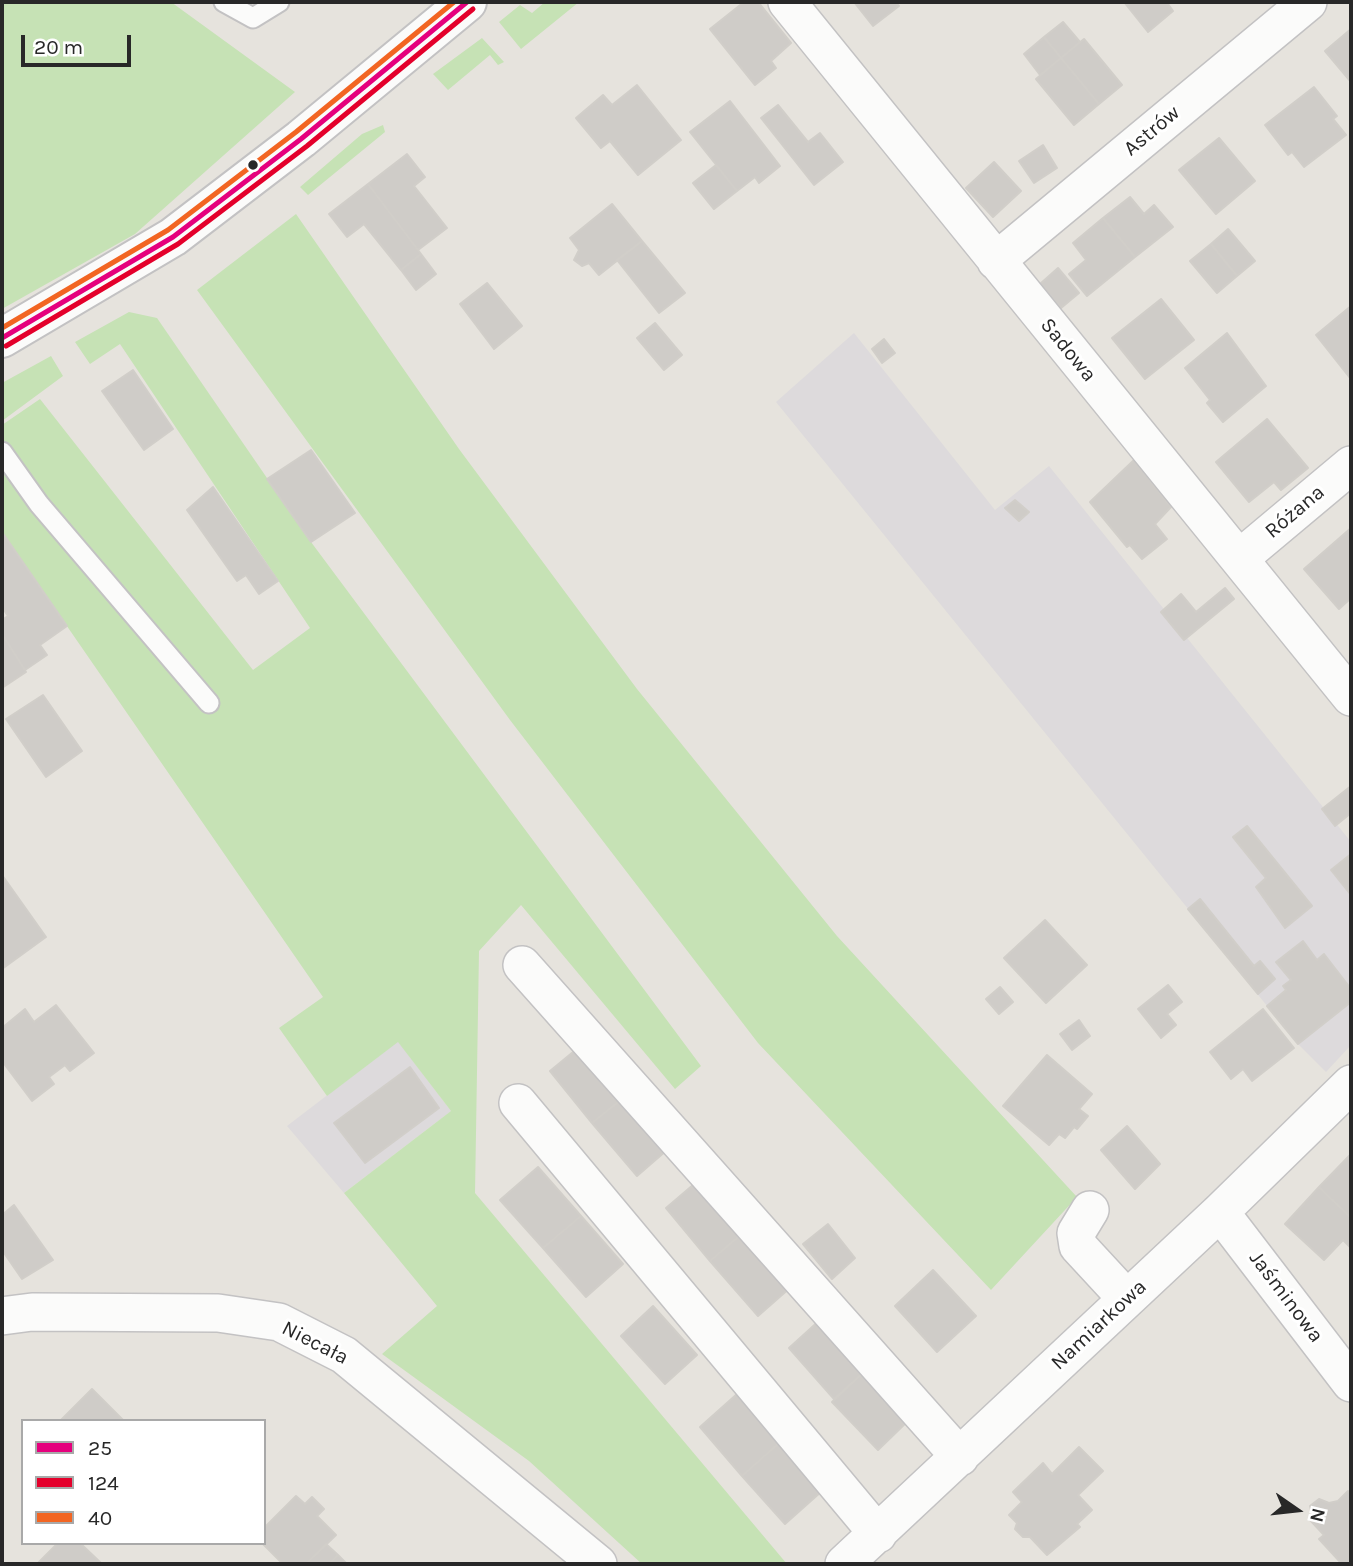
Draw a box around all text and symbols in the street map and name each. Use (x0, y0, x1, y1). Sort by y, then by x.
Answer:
scale bar (24, 21, 135, 65)
text: 20 m (34, 35, 83, 59)
street label: Astrów (1119, 100, 1185, 162)
unlabelled marker (246, 158, 260, 172)
street label: Sadowa (1035, 313, 1101, 387)
street label: Różana (1260, 480, 1330, 544)
street label: Jaśminowa (1243, 1246, 1329, 1348)
street label: Namiarkowa (1046, 1275, 1152, 1375)
street label: Niecała (278, 1316, 352, 1370)
legend (21, 1419, 266, 1545)
text: 25 (88, 1436, 112, 1460)
text: 124 (88, 1471, 119, 1495)
north arrow (1262, 1475, 1332, 1545)
text: 40 (88, 1506, 112, 1530)
text: N (1305, 1506, 1330, 1524)

